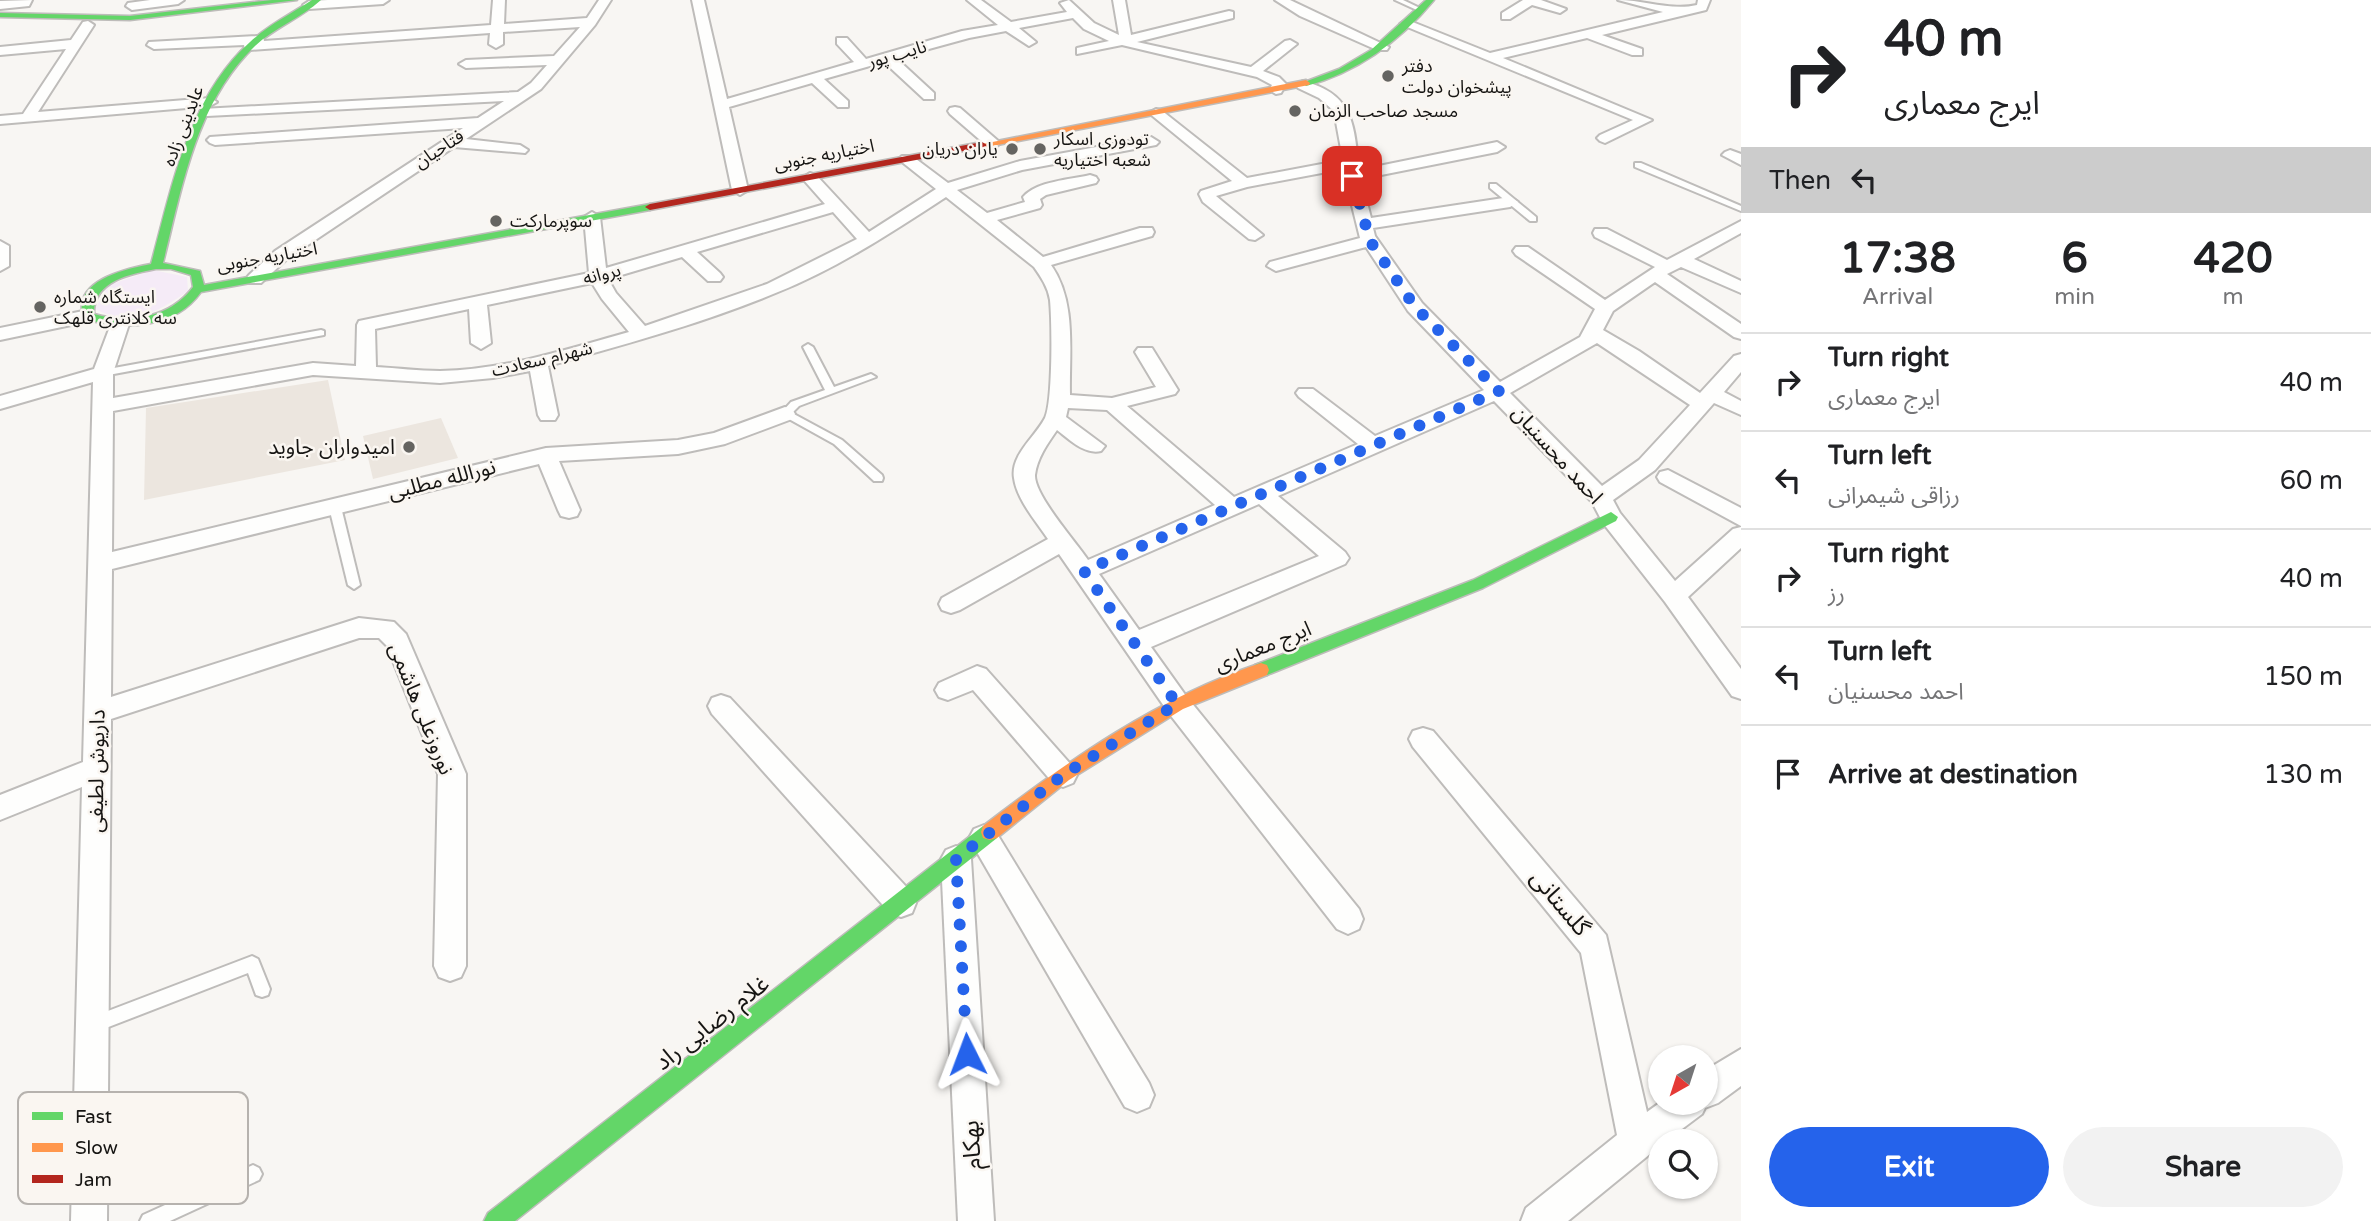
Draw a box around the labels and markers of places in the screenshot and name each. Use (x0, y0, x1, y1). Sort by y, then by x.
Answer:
place label: دفتر پیشخوان دولت (1401, 55, 1512, 98)
marker: دفتر پیشخوان دولت (1380, 68, 1396, 84)
place label: مسجد صاحب الزمان (1309, 100, 1458, 122)
marker: مسجد صاحب الزمان (1287, 103, 1303, 119)
place label: تودوزی اسکار شعبه اختیاریه (1053, 128, 1151, 171)
place label: یاران دریان (922, 138, 998, 160)
marker: یاران دریان (1004, 141, 1020, 157)
marker: تودوزی اسکار شعبه اختیاریه (1032, 141, 1048, 157)
pin (1322, 146, 1382, 206)
place label: سوپرمارکت (510, 210, 592, 232)
marker: سوپرمارکت (488, 213, 504, 229)
place label: ایستگاه شماره سه کلانتری قلهک (54, 286, 177, 329)
marker: ایستگاه شماره سه کلانتری قلهک (32, 299, 48, 315)
place label: امیدواران جاوید (268, 435, 395, 460)
marker: امیدواران جاوید (401, 439, 417, 455)

